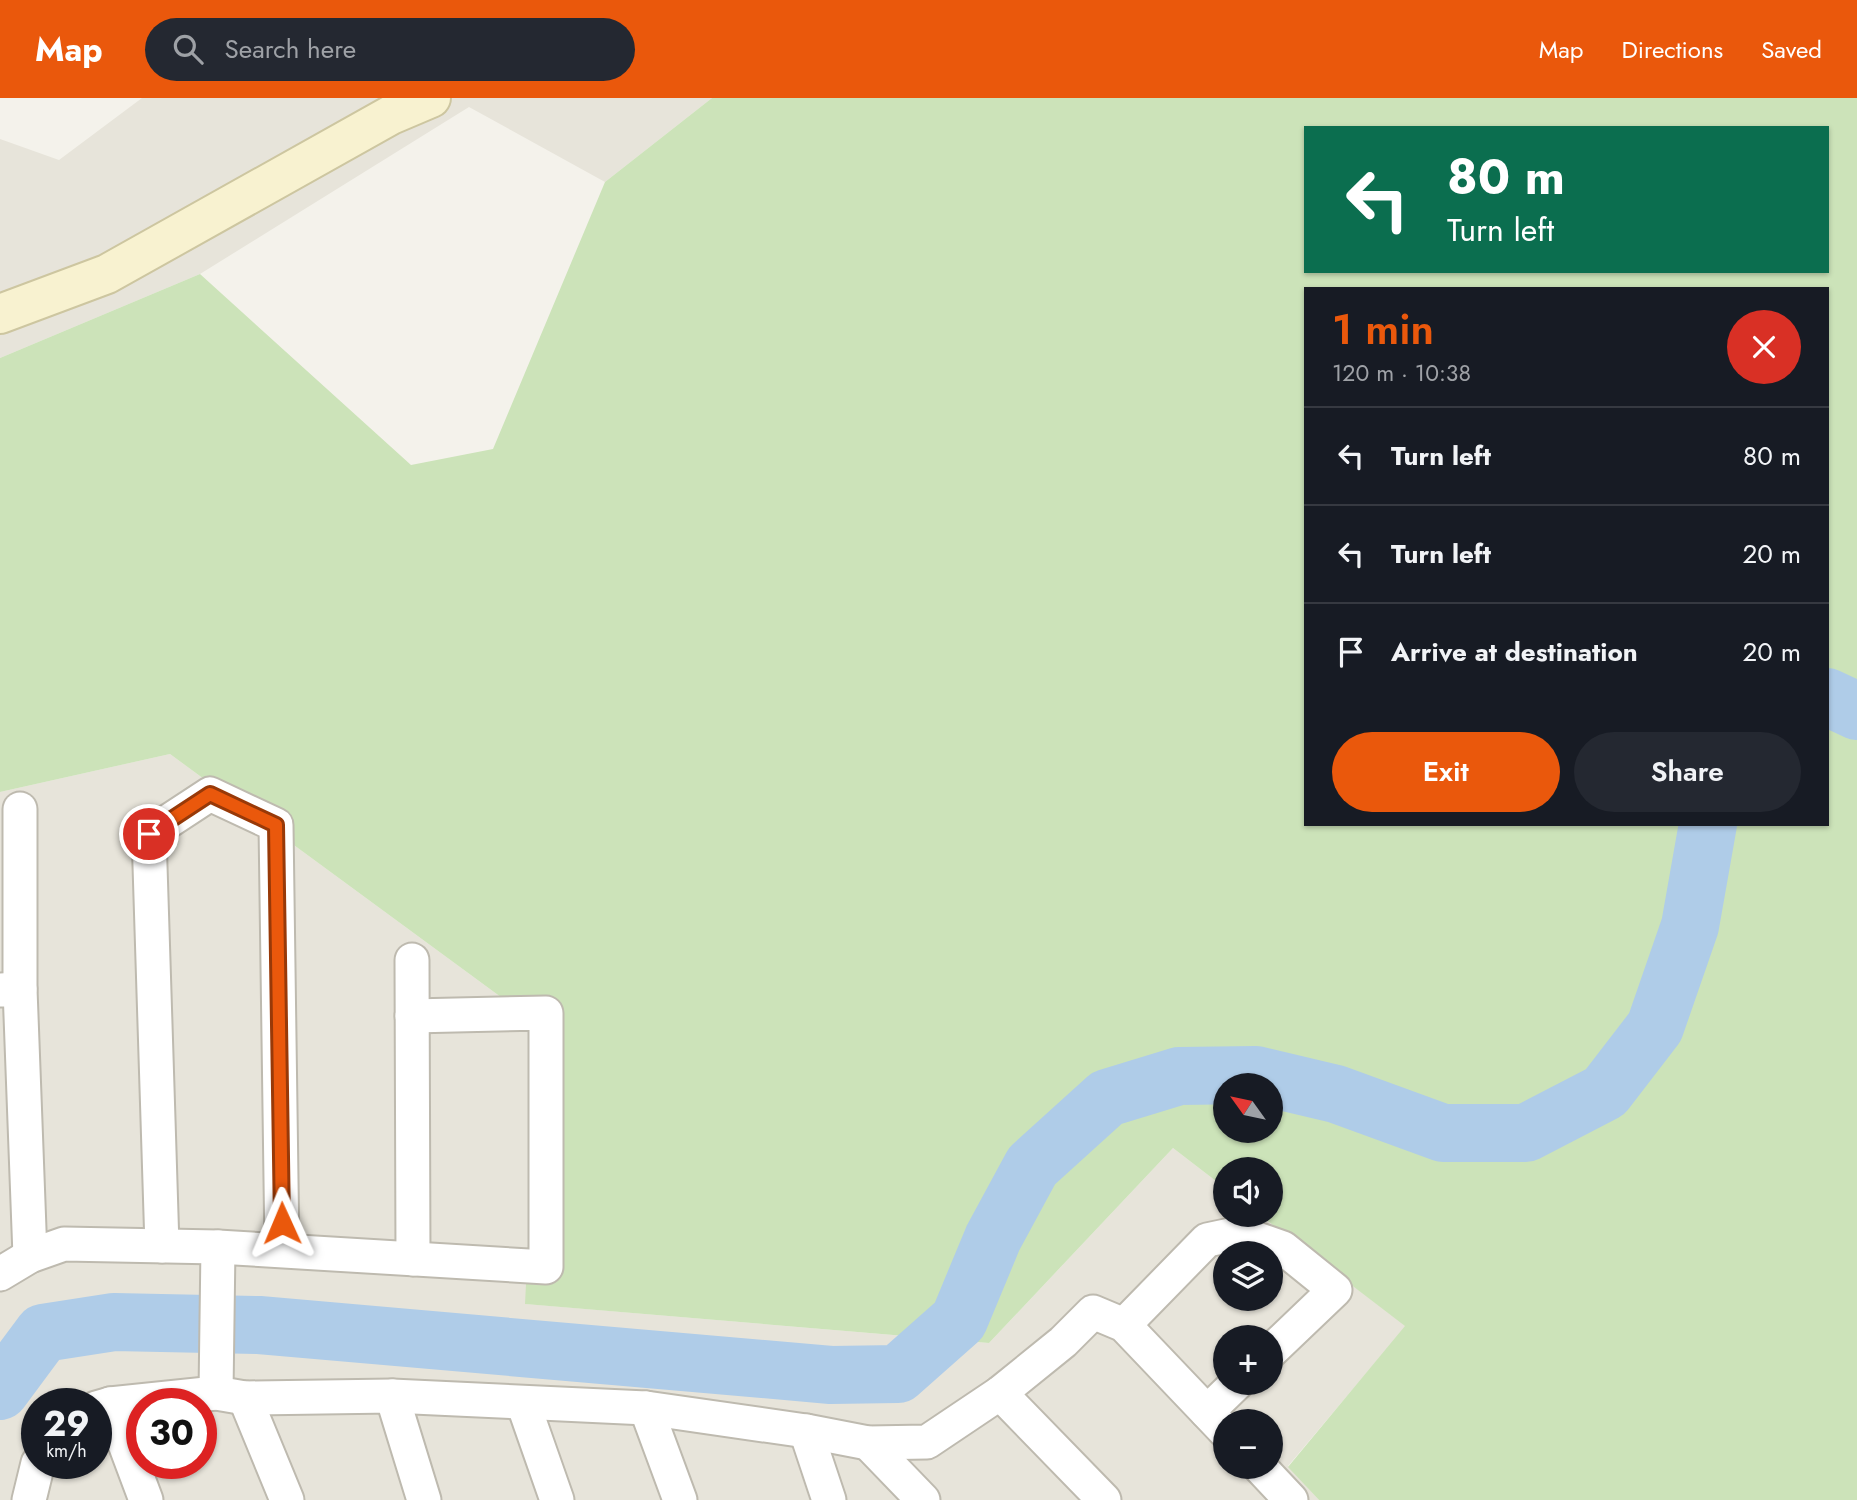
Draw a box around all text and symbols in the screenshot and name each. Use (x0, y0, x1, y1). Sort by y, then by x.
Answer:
search box (145, 18, 635, 81)
text: Map (35, 26, 103, 73)
icon: search (169, 30, 207, 68)
text: Search here (225, 30, 356, 68)
text: Map (1539, 32, 1584, 67)
text: Directions (1622, 32, 1723, 67)
text: Saved (1761, 32, 1822, 67)
text: 80 m (1447, 142, 1565, 212)
icon: left (1332, 154, 1423, 245)
text: Turn left (1447, 207, 1554, 253)
text: 1 min (1332, 299, 1434, 360)
button: close (1727, 310, 1801, 384)
text: 120 m · 10:38 (1332, 356, 1471, 390)
icon: left (1332, 437, 1370, 475)
text: Turn left (1391, 437, 1491, 475)
text: 80 m (1743, 437, 1801, 475)
icon: left (1332, 535, 1370, 573)
text: Turn left (1391, 535, 1491, 573)
text: 20 m (1743, 535, 1801, 573)
icon: arrive (1332, 633, 1370, 671)
text: Arrive at destination (1391, 633, 1638, 671)
text: 20 m (1743, 633, 1801, 671)
button: Exit (1332, 732, 1560, 812)
button: Share (1574, 732, 1801, 812)
pin (119, 804, 179, 864)
icon: arrive (130, 815, 168, 853)
north arrow (1213, 1073, 1283, 1143)
map controls (1213, 1073, 1283, 1479)
button: sound (1213, 1157, 1283, 1227)
position arrow (245, 1186, 319, 1260)
button: layers (1213, 1241, 1283, 1311)
button: + (1213, 1325, 1283, 1395)
speed limit sign: 30 (126, 1388, 217, 1479)
text: 29 (43, 1399, 90, 1449)
button: − (1213, 1409, 1283, 1479)
text: km/h (46, 1438, 87, 1464)

